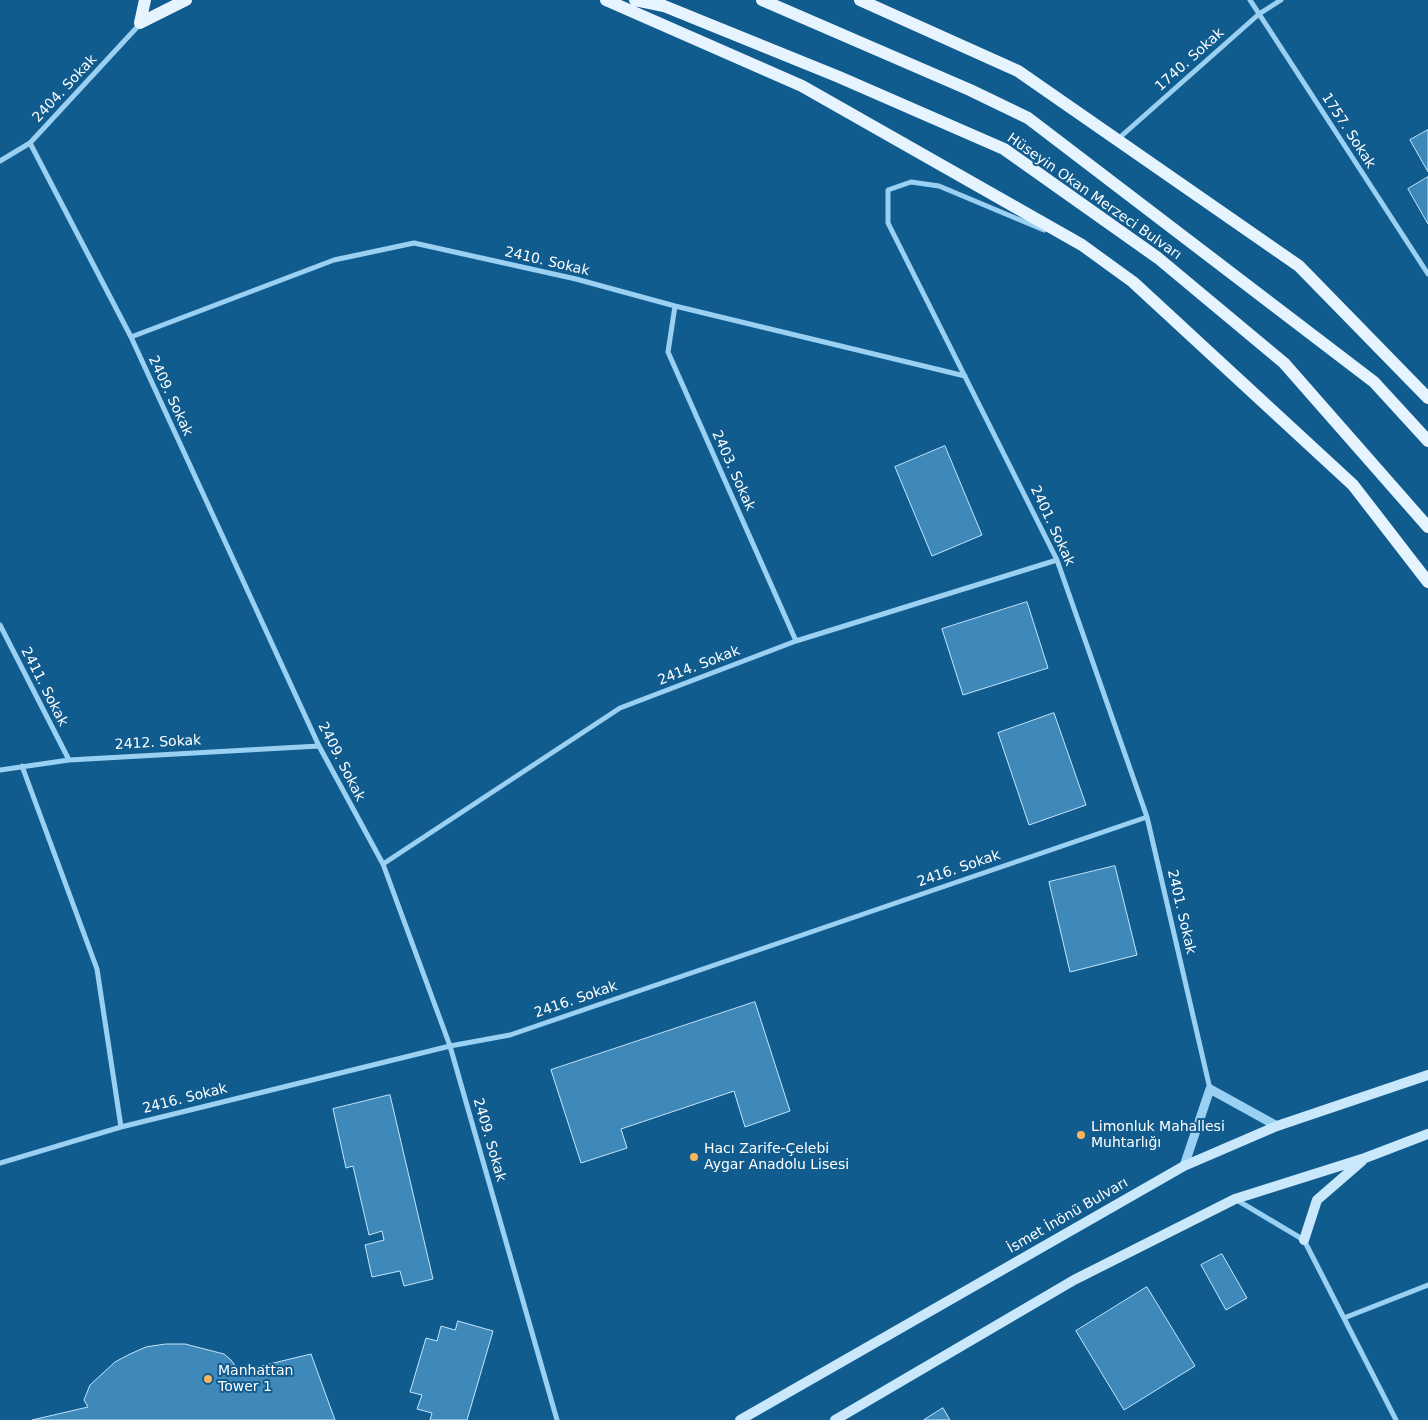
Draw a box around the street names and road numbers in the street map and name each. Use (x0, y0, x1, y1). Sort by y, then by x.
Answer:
street label: 1740. Sokak (1152, 25, 1228, 95)
street label: 2404. Sokak (29, 52, 101, 126)
street label: 1757. Sokak (1317, 90, 1379, 172)
street label: Hüseyin Okan Merzeci Bulvarı (1004, 130, 1184, 264)
street label: 2410. Sokak (503, 244, 591, 280)
street label: 2409. Sokak (144, 353, 196, 439)
street label: 2403. Sokak (708, 428, 758, 514)
street label: 2401. Sokak (1026, 483, 1078, 569)
street label: 2414. Sokak (656, 643, 742, 689)
street label: 2411. Sokak (17, 645, 71, 729)
street label: 2409. Sokak (314, 720, 368, 804)
street label: 2412. Sokak (114, 732, 202, 754)
street label: 2416. Sokak (915, 847, 1003, 891)
street label: 2401. Sokak (1163, 868, 1199, 956)
street label: 2416. Sokak (532, 978, 620, 1022)
street label: 2416. Sokak (141, 1080, 229, 1118)
street label: 2409. Sokak (469, 1096, 509, 1184)
street label: İsmet İnönü Bulvarı (1005, 1175, 1131, 1257)

